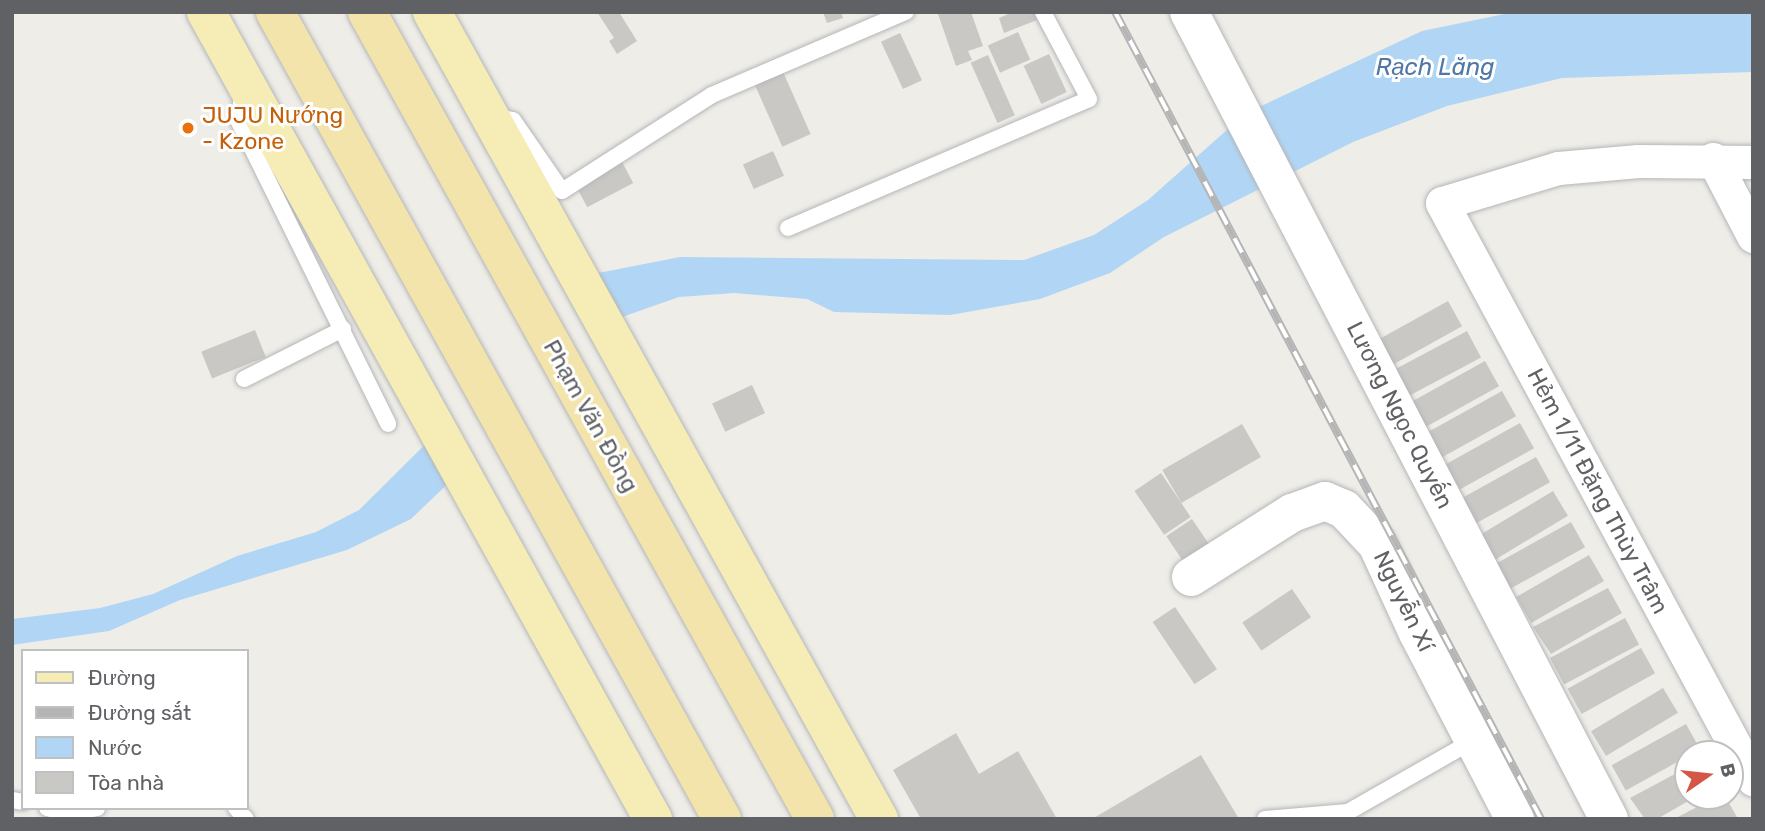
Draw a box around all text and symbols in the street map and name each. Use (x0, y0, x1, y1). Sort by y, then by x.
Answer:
water label: Rạch Lăng (1375, 54, 1495, 82)
place label: JUJU Nướng - Kzone (202, 101, 343, 155)
marker: JUJU Nướng - Kzone (180, 120, 196, 136)
street label: Lương Ngọc Quyến (1341, 317, 1459, 513)
street label: Phạm Văn Đồng (538, 335, 644, 497)
street label: Hẻm 1/11 Đặng Thùy Trâm (1521, 363, 1675, 619)
street label: Nguyễn Xí (1368, 546, 1440, 656)
legend (21, 649, 248, 810)
text: Đường (88, 665, 156, 690)
text: Đường sắt (88, 700, 191, 725)
text: Nước (88, 735, 142, 760)
north arrow (1674, 740, 1744, 810)
text: B (1715, 761, 1741, 780)
text: Tòa nhà (88, 770, 164, 795)

